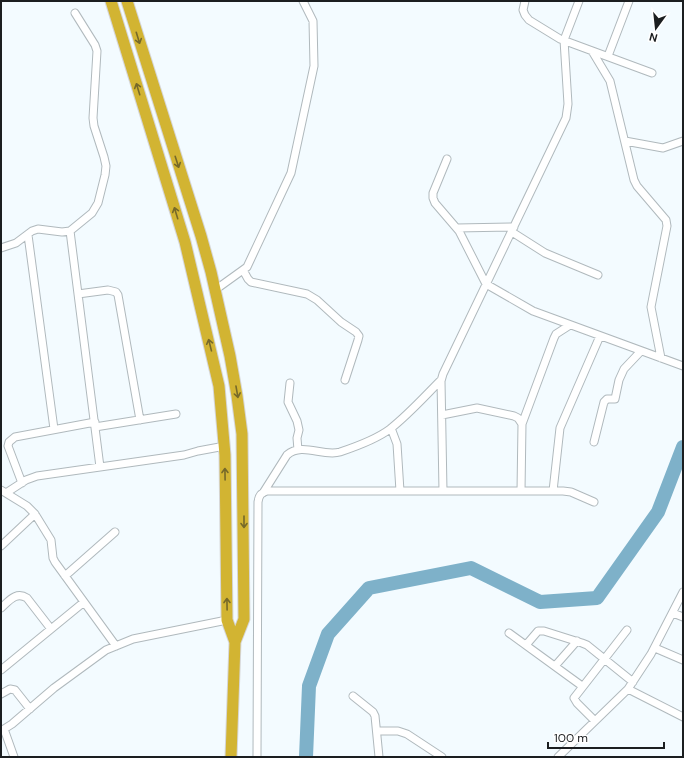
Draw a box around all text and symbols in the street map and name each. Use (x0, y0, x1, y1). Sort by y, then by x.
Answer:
north arrow (636, 8, 676, 48)
text: N (648, 30, 659, 45)
one-way arrow (135, 32, 142, 45)
one-way arrow (134, 82, 141, 95)
one-way arrow (174, 156, 182, 168)
one-way arrow (172, 206, 179, 219)
one-way arrow (205, 339, 213, 352)
one-way arrow (233, 385, 241, 398)
one-way arrow (221, 468, 229, 481)
one-way arrow (240, 515, 248, 528)
one-way arrow (223, 598, 231, 611)
scale bar (548, 724, 664, 750)
text: 100 m (554, 730, 588, 746)

